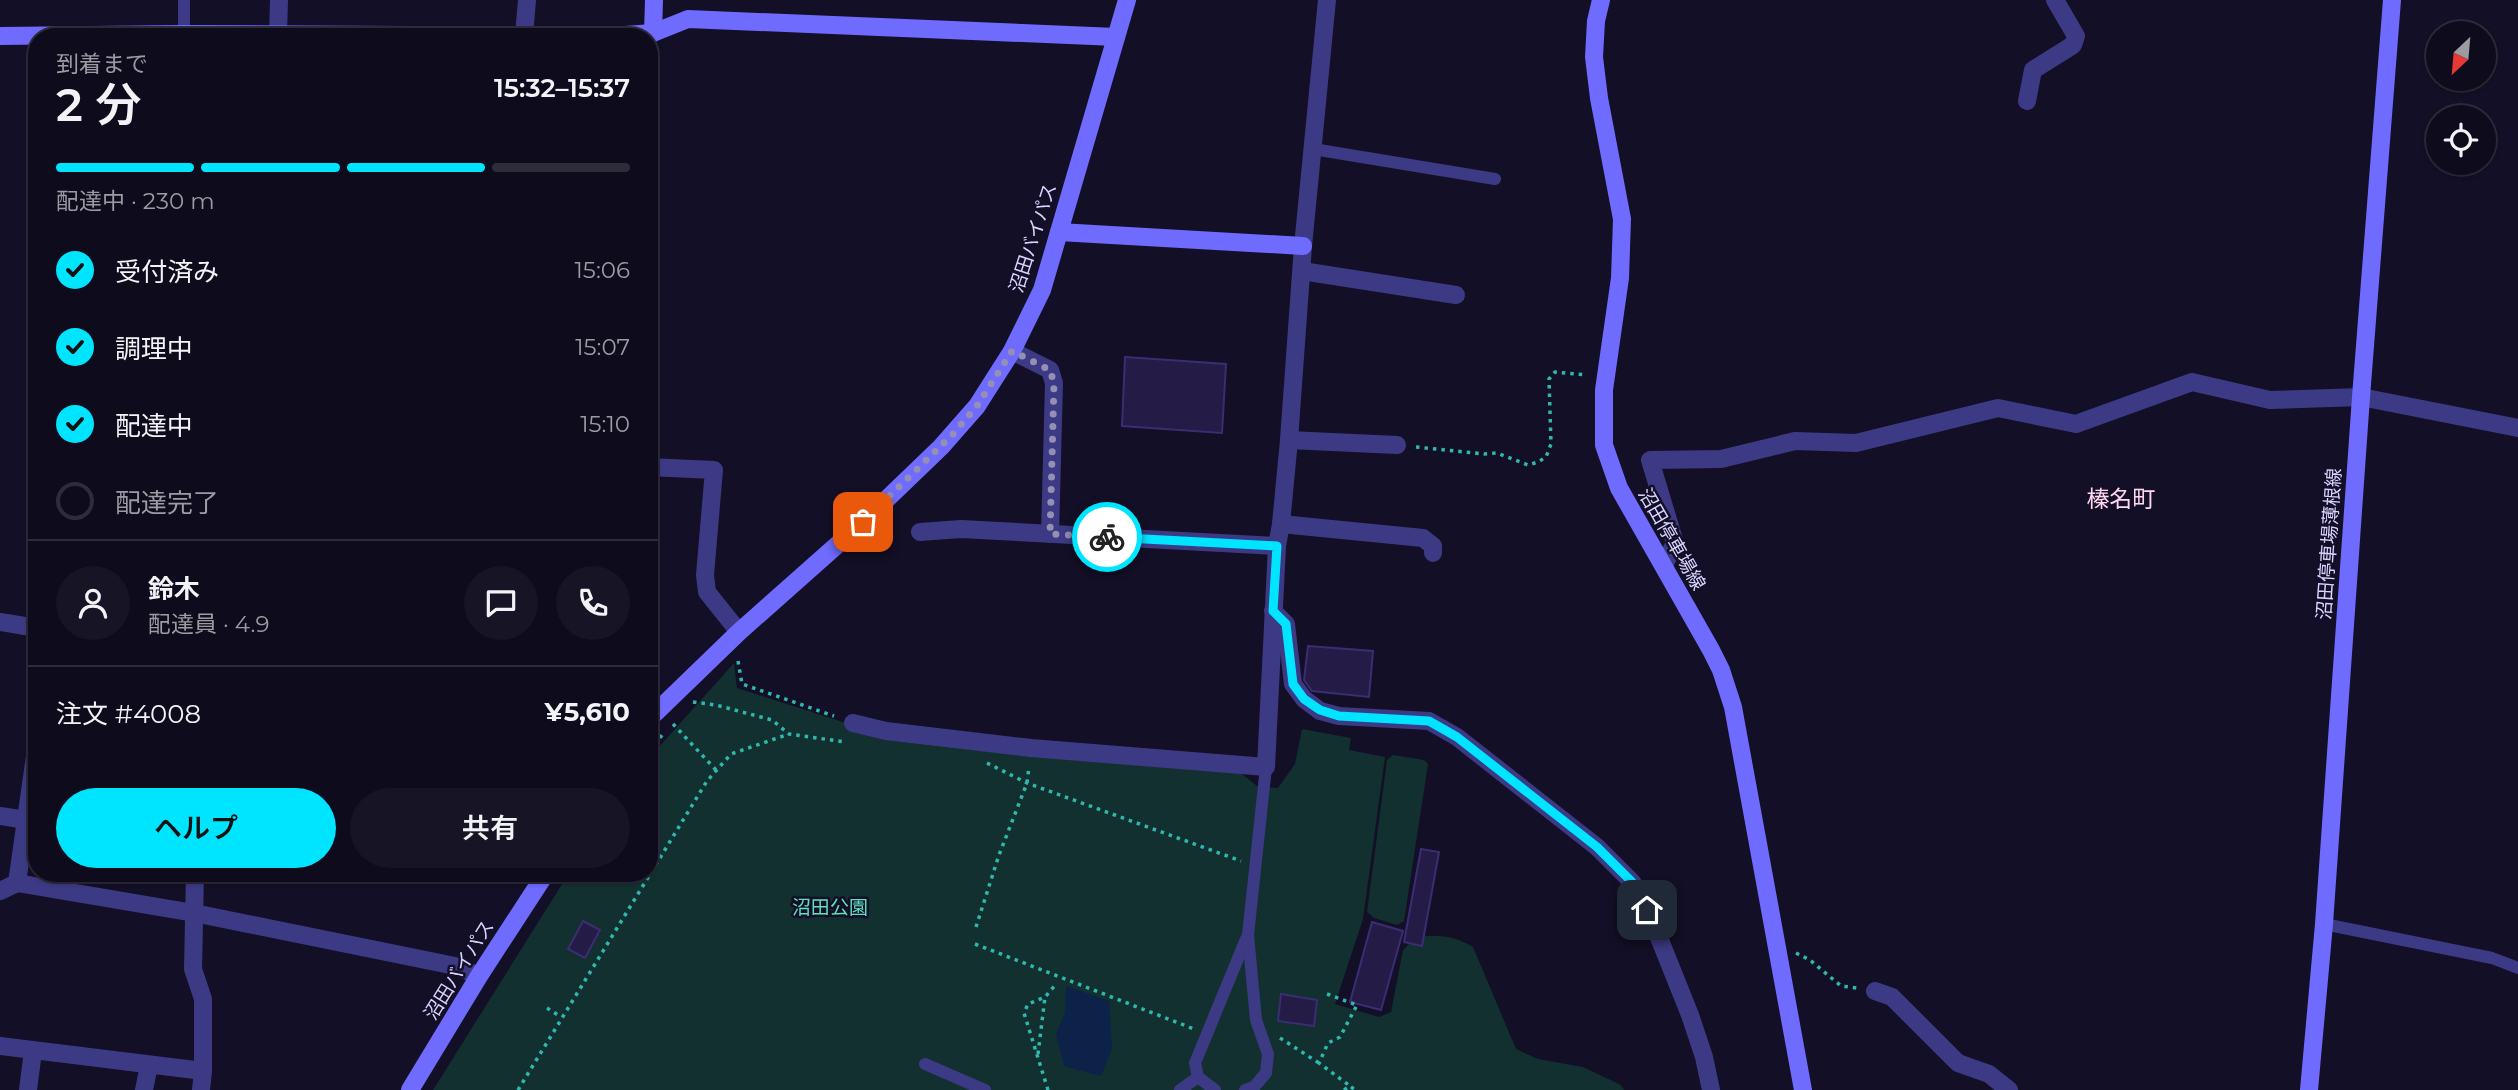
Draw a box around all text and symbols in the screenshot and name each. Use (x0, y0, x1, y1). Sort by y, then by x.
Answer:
north arrow (2426, 21, 2496, 91)
map controls (2426, 21, 2496, 175)
text: 到着まで (56, 50, 148, 78)
text: 15:32–15:37 (494, 72, 630, 104)
text: 2 分 (56, 76, 141, 133)
button: locate (2426, 105, 2496, 175)
street label: 沼田バイパス (1005, 180, 1061, 296)
text: 配達中 · 230 m (56, 187, 215, 215)
icon: check (56, 251, 94, 289)
text: 受付済み (115, 256, 219, 288)
text: 15:06 (575, 256, 630, 284)
icon: check (56, 328, 94, 366)
text: 調理中 (115, 333, 193, 365)
text: 15:07 (575, 333, 630, 361)
icon: check (56, 405, 94, 443)
text: 配達中 (115, 410, 193, 442)
text: 15:10 (580, 410, 630, 438)
street label: 沼田停車場薄根線 (2312, 467, 2346, 621)
street label: 沼田停車場線 (1634, 484, 1710, 594)
district label: 榛名町 (2087, 485, 2156, 513)
text: 配達完了 (115, 487, 219, 519)
pin (833, 492, 893, 552)
courier (1072, 502, 1142, 572)
icon: bag (844, 503, 882, 541)
icon: bike (1088, 518, 1126, 556)
button: person (56, 566, 130, 640)
button: chat (464, 566, 538, 640)
button: phone (556, 566, 630, 640)
text: 鈴木 (148, 573, 200, 605)
text: 配達員 · 4.9 (148, 610, 269, 638)
text: ¥5,610 (545, 696, 630, 728)
text: 注文 #4008 (56, 698, 201, 730)
button: ヘルプ (56, 788, 336, 868)
button: 共有 (350, 788, 630, 868)
pin (1617, 880, 1677, 940)
icon: home (1628, 891, 1666, 929)
park label: 沼田公園 (792, 896, 868, 919)
street label: 沼田バイパス (419, 916, 499, 1024)

